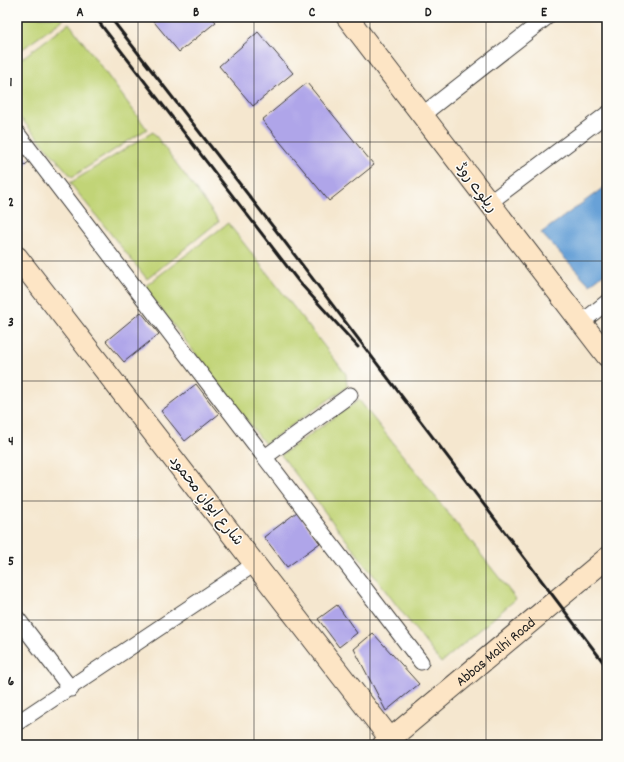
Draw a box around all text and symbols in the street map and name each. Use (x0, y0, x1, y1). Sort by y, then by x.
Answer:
text: A (76, 4, 84, 23)
text: B (193, 4, 199, 23)
text: C (309, 4, 316, 23)
text: D (425, 4, 432, 23)
text: E (541, 4, 548, 23)
text: 1 (10, 74, 13, 93)
street label: ریلوے روڈ (449, 158, 502, 218)
text: 2 (8, 194, 14, 213)
text: 3 (8, 314, 14, 333)
text: 4 (8, 433, 14, 452)
street label: شارع ایوانِ محمود (163, 451, 248, 551)
text: 5 (8, 553, 14, 572)
street label: Abbas Malhi Road (451, 613, 541, 693)
text: 6 (8, 673, 15, 692)

